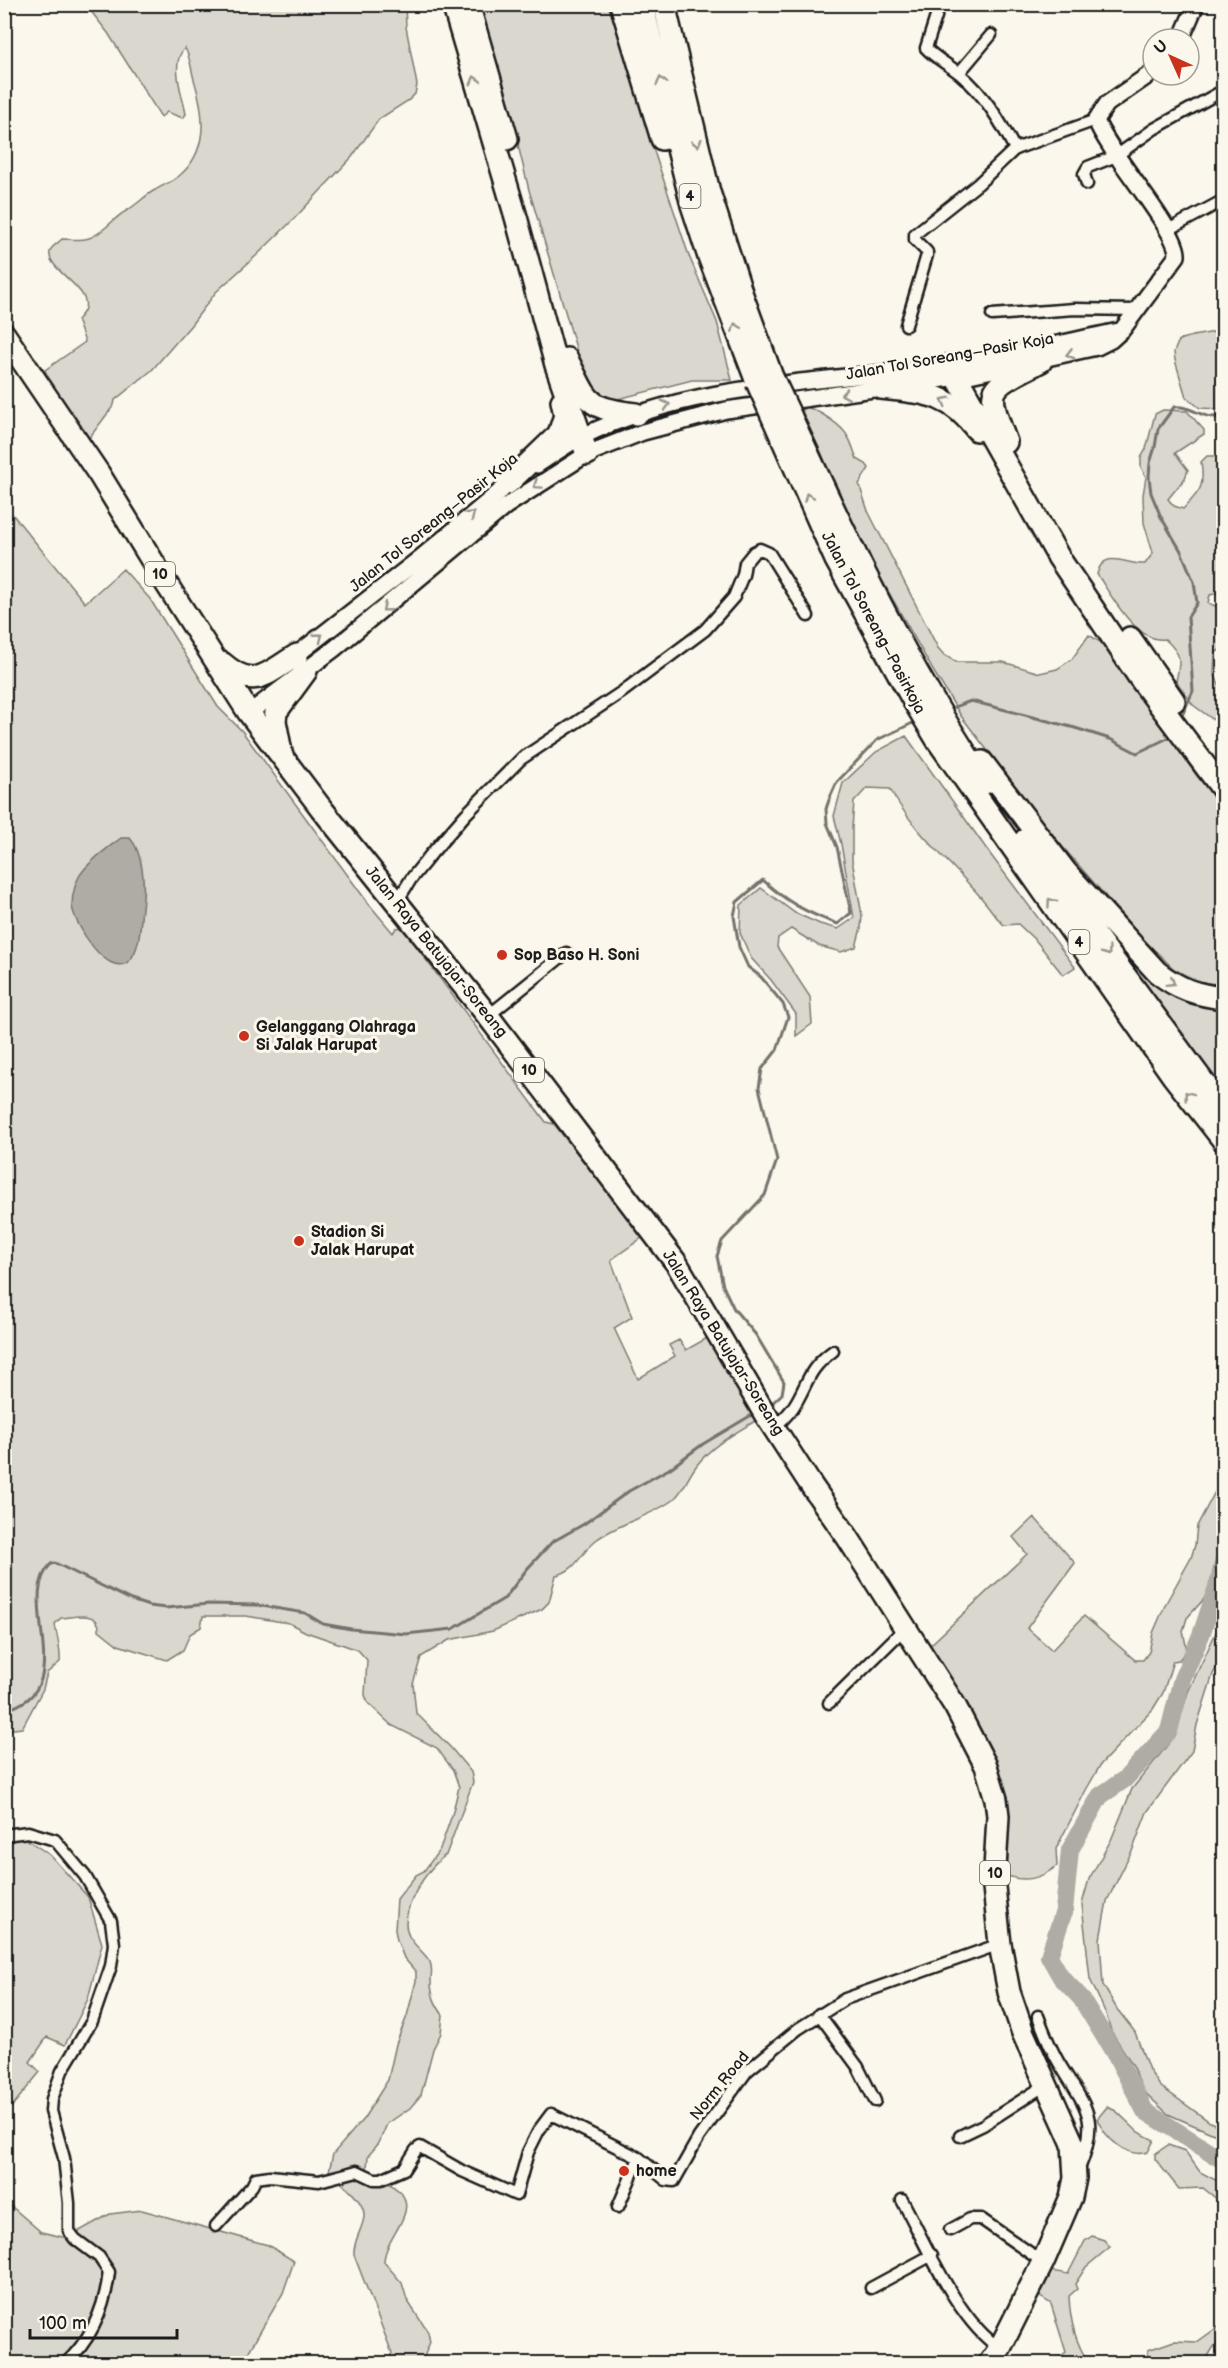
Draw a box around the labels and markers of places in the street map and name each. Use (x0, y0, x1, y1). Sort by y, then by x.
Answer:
place label: Sop Baso H. Soni (514, 946, 640, 965)
marker: Sop Baso H. Soni (495, 948, 509, 962)
place label: Gelanggang Olahraga Si Jalak Harupat (256, 1018, 416, 1055)
marker: Gelanggang Olahraga Si Jalak Harupat (237, 1029, 251, 1043)
place label: Stadion Si Jalak Harupat (311, 1223, 415, 1260)
marker: Stadion Si Jalak Harupat (292, 1234, 306, 1248)
place label: home (636, 2162, 677, 2181)
marker: home (617, 2164, 631, 2178)

